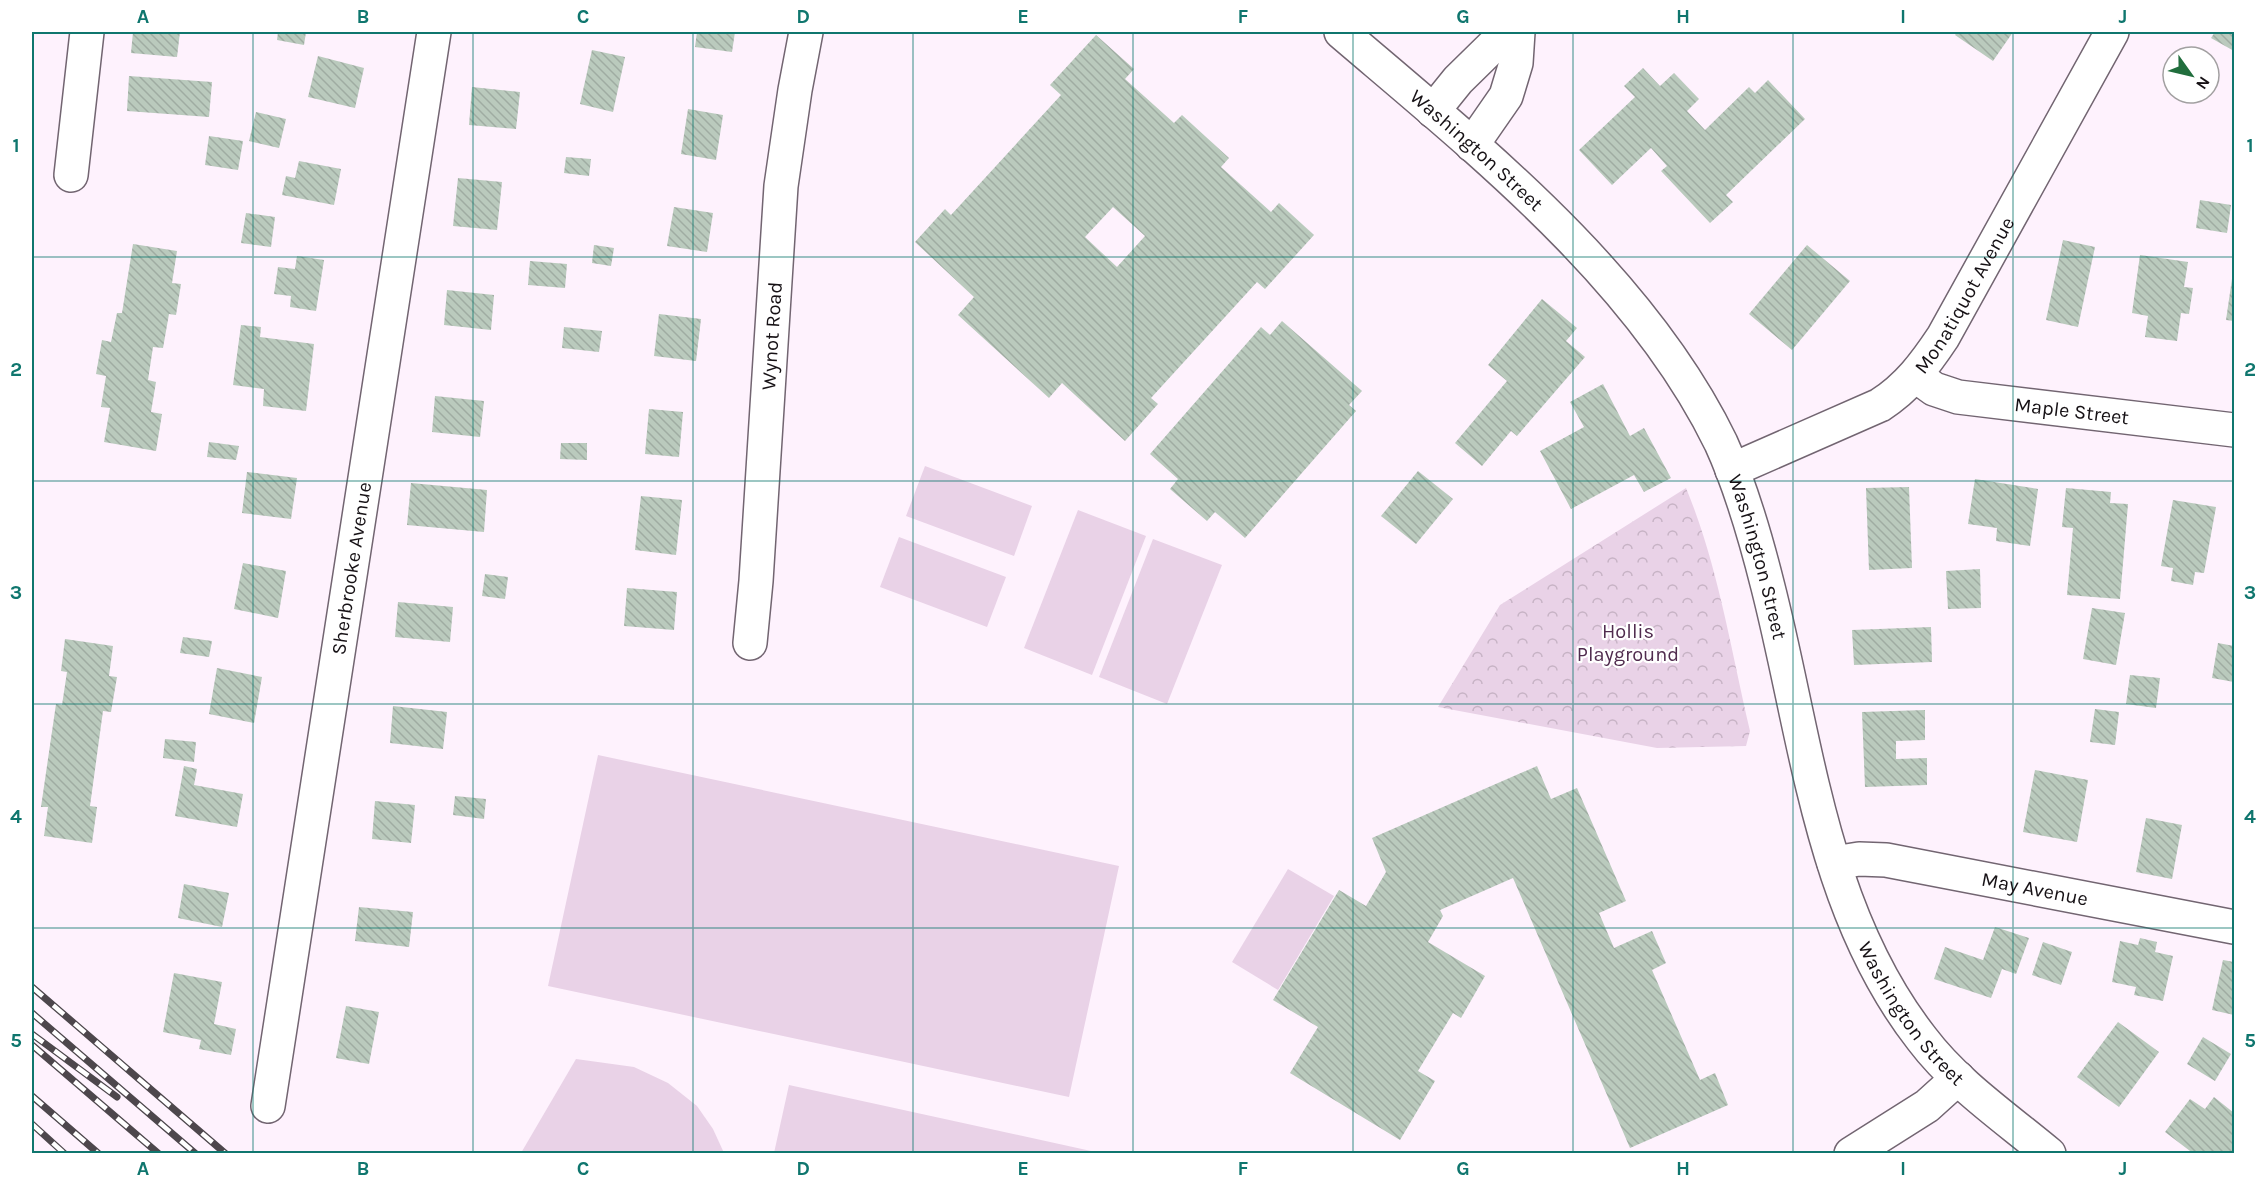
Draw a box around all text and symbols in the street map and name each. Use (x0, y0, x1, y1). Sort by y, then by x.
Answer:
text: A (137, 5, 150, 28)
text: B (357, 5, 369, 28)
text: C (577, 5, 589, 28)
text: D (796, 5, 810, 28)
text: E (1017, 5, 1029, 28)
text: F (1238, 5, 1249, 28)
text: G (1456, 5, 1470, 28)
text: H (1676, 5, 1690, 28)
text: I (1900, 5, 1906, 28)
text: J (2119, 5, 2127, 28)
north arrow (2161, 45, 2221, 105)
text: N (2192, 73, 2214, 93)
street label: Washington Street (1405, 85, 1548, 216)
text: 1 (12, 134, 20, 157)
text: 1 (2246, 134, 2254, 157)
street label: Monatiquot Avenue (1910, 213, 2019, 378)
street label: Wynot Road (757, 281, 787, 391)
text: 2 (10, 358, 22, 381)
text: 2 (2244, 358, 2256, 381)
street label: Maple Street (2013, 393, 2131, 429)
street label: Washington Street (1723, 471, 1791, 642)
street label: Sherbrooke Avenue (327, 480, 376, 657)
text: 3 (10, 581, 22, 604)
text: 3 (2244, 581, 2256, 604)
park label: Hollis Playground (1577, 620, 1679, 666)
text: 4 (10, 805, 22, 828)
text: 4 (2244, 805, 2256, 828)
street label: May Avenue (1980, 868, 2090, 911)
street label: Washington Street (1853, 938, 1969, 1091)
text: 5 (10, 1029, 22, 1052)
text: 5 (2244, 1029, 2256, 1052)
text: A (137, 1157, 150, 1180)
text: B (357, 1157, 369, 1180)
text: C (577, 1157, 589, 1180)
text: D (796, 1157, 810, 1180)
text: E (1017, 1157, 1029, 1180)
text: F (1238, 1157, 1249, 1180)
text: G (1456, 1157, 1470, 1180)
text: H (1676, 1157, 1690, 1180)
text: I (1900, 1157, 1906, 1180)
text: J (2119, 1157, 2127, 1180)

